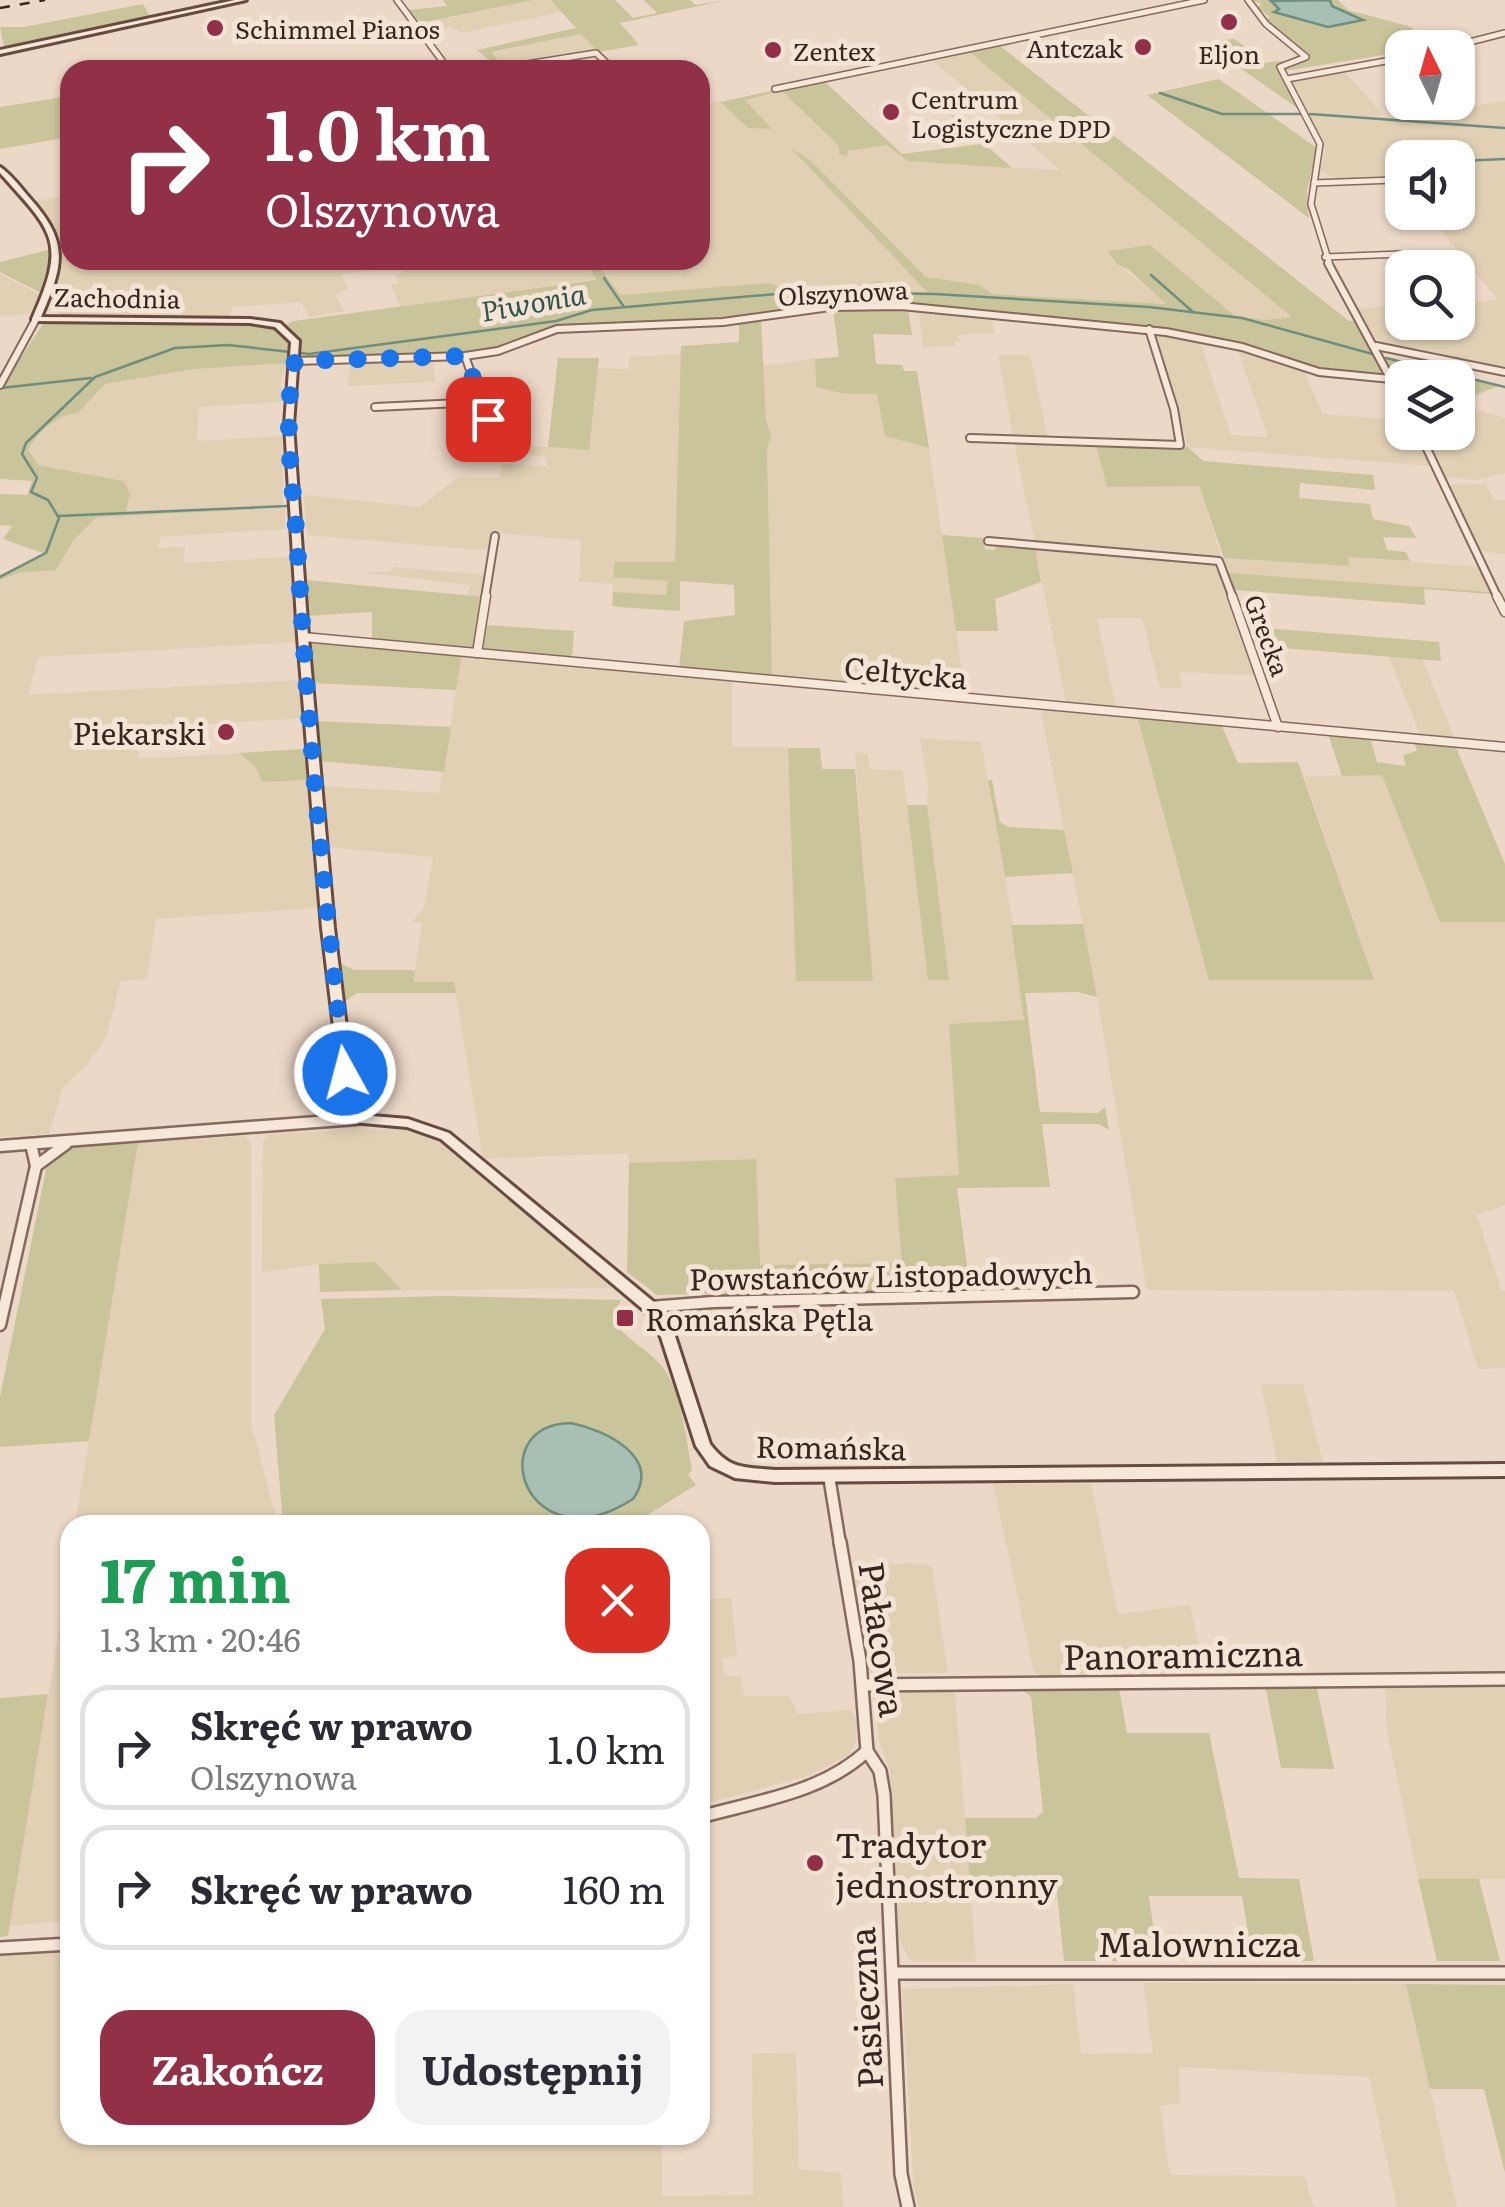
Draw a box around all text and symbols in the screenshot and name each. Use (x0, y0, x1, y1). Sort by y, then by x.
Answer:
place label: Schimmel Pianos (235, 10, 440, 47)
marker: Eljon (1218, 11, 1240, 33)
marker: Schimmel Pianos (204, 17, 226, 39)
place label: Antczak (1026, 29, 1124, 66)
north arrow (1385, 30, 1475, 120)
map controls (1385, 30, 1475, 450)
place label: Zentex (793, 32, 876, 69)
place label: Eljon (1198, 35, 1260, 72)
marker: Antczak (1132, 36, 1154, 58)
marker: Zentex (762, 39, 784, 61)
text: 1.0 km (265, 79, 491, 183)
place label: Centrum Logistyczne DPD (911, 80, 1111, 146)
icon: right (100, 100, 230, 230)
marker: Centrum Logistyczne DPD (880, 101, 902, 123)
button: sound (1385, 140, 1475, 230)
text: Olszynowa (265, 174, 500, 241)
button: search (1385, 250, 1475, 340)
street label: Olszynowa (777, 270, 910, 314)
water label: Piwonia (477, 271, 589, 331)
street label: Zachodnia (53, 277, 181, 317)
button: layers (1385, 360, 1475, 450)
pin (446, 377, 531, 462)
icon: arrive (461, 392, 516, 447)
street label: Grecka (1236, 589, 1300, 681)
street label: Celtycka (843, 644, 970, 698)
place label: Piekarski (73, 710, 206, 754)
marker: Piekarski (215, 721, 237, 743)
position arrow (293, 1021, 397, 1125)
street label: Powstańców Listopadowych (689, 1248, 1093, 1300)
place label: Romańska Pętla (645, 1296, 874, 1340)
marker: Romańska Pętla (614, 1307, 636, 1329)
street label: Romańska (755, 1423, 908, 1469)
text: 17 min (100, 1532, 291, 1621)
button: close (565, 1548, 670, 1653)
street label: Pałacowa (847, 1558, 921, 1720)
text: 1.3 km · 20:46 (100, 1614, 301, 1662)
street label: Panoramiczna (1063, 1625, 1304, 1681)
text: Skręć w prawo (190, 1695, 473, 1752)
text: 1.0 km (548, 1719, 665, 1776)
icon: right (105, 1720, 160, 1775)
text: Olszynowa (190, 1752, 357, 1800)
place label: Tradytor jednostronny (835, 1817, 1058, 1909)
marker: Tradytor jednostronny (804, 1852, 826, 1874)
text: Skręć w prawo (190, 1859, 473, 1916)
text: 160 m (563, 1859, 665, 1916)
icon: right (105, 1860, 160, 1915)
street label: Malownicza (1097, 1916, 1301, 1968)
street label: Pasieczna (834, 1926, 894, 2090)
button: Zakończ (100, 2010, 375, 2125)
button: Udostępnij (395, 2010, 670, 2125)

